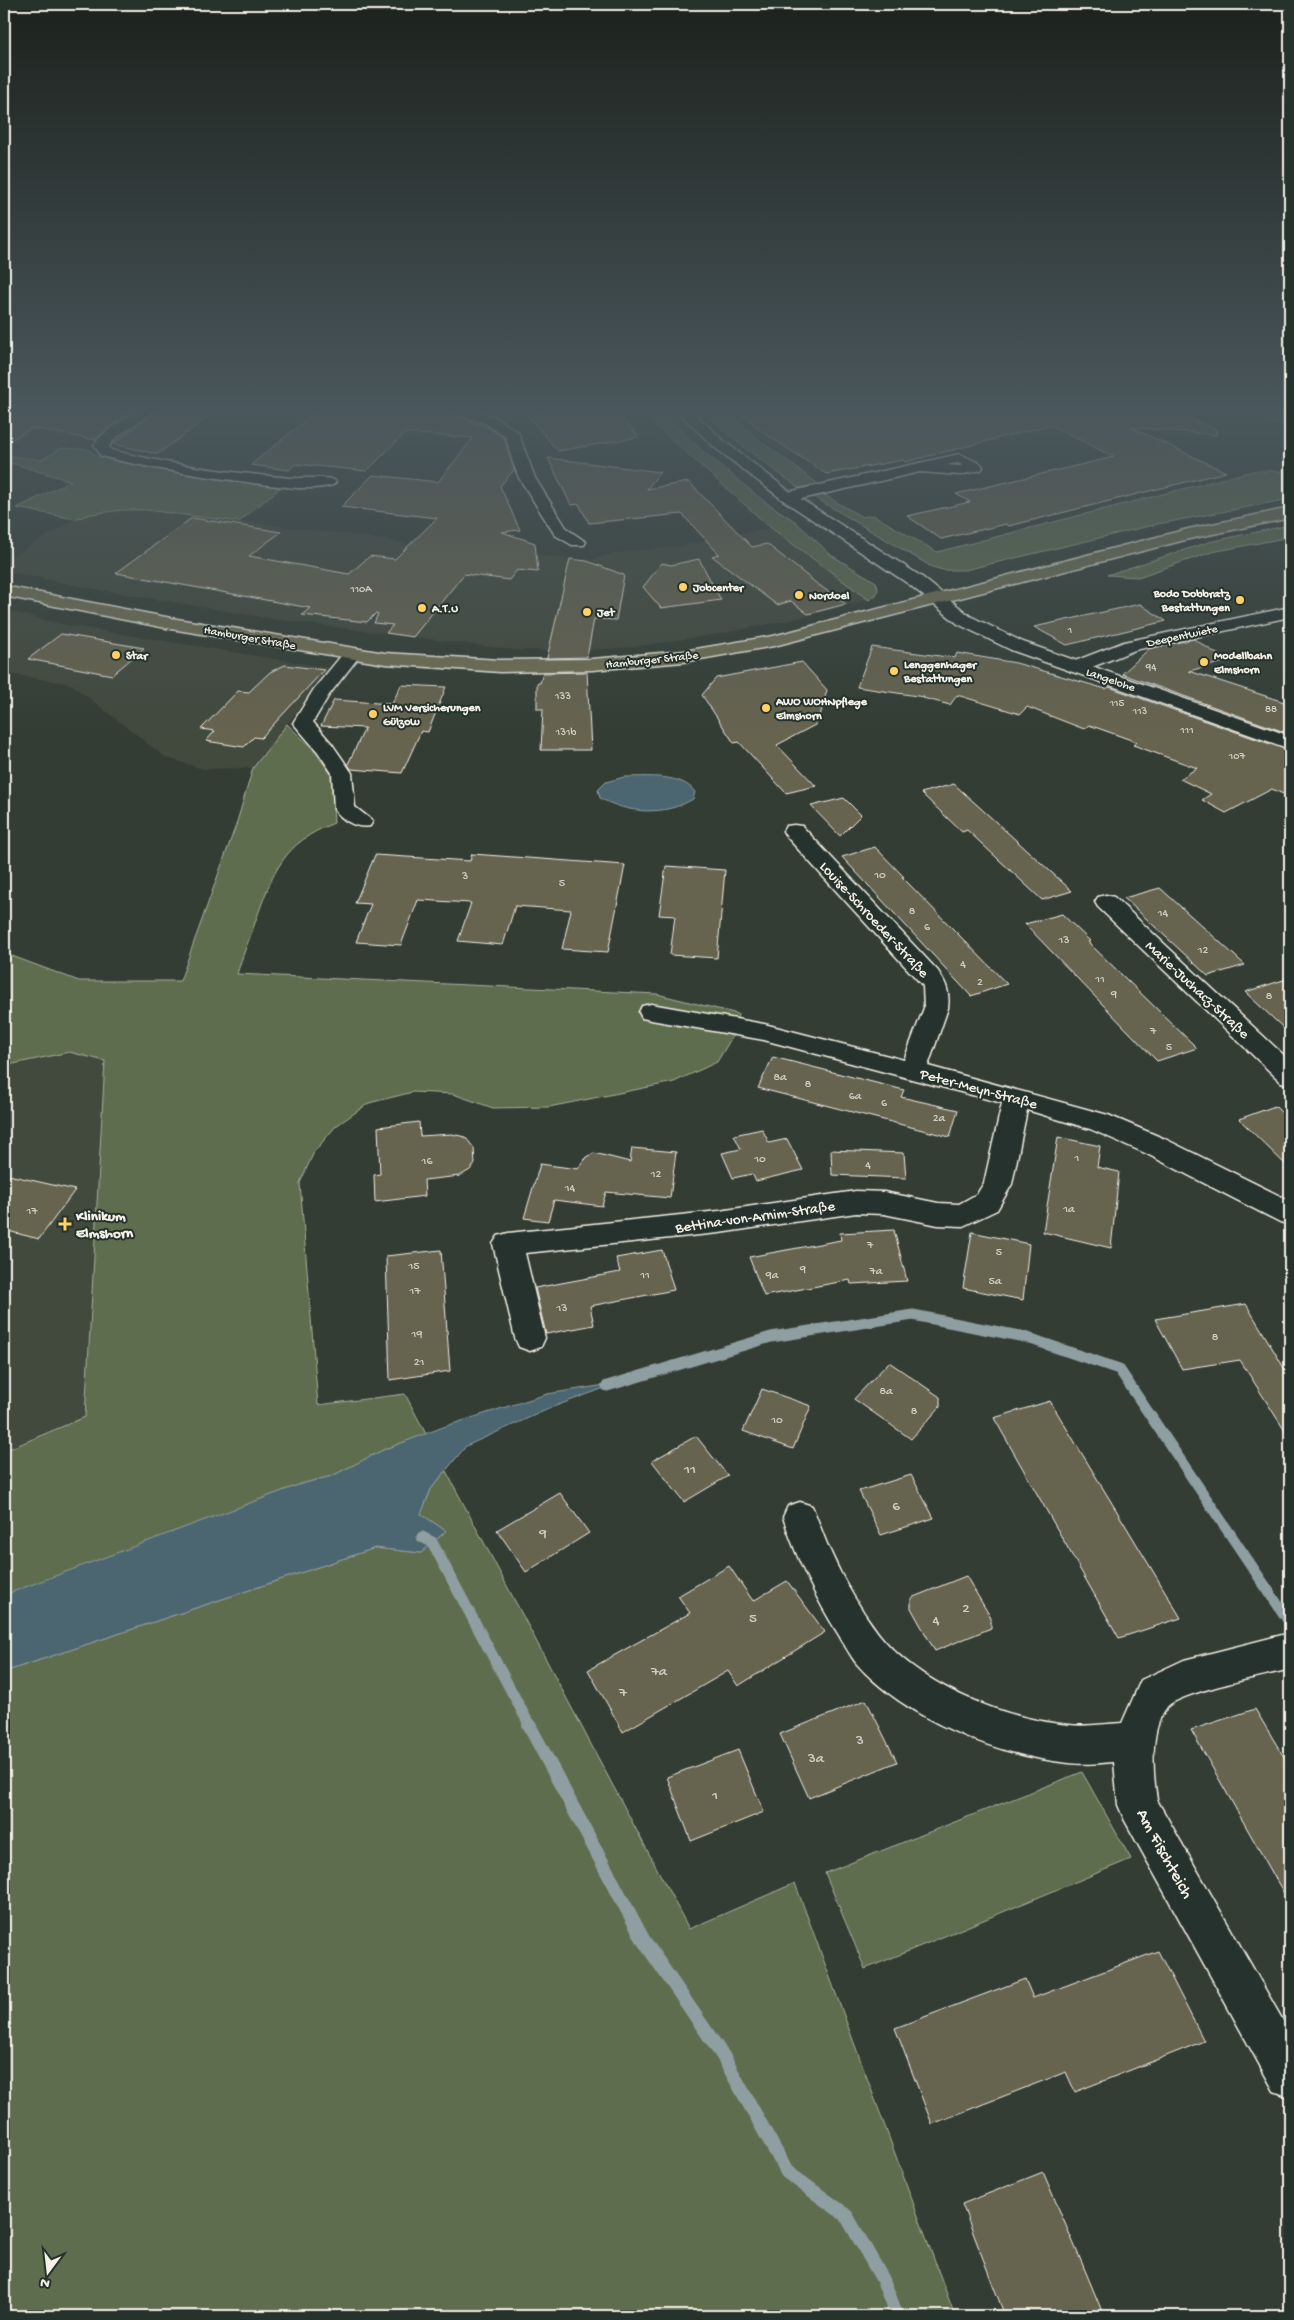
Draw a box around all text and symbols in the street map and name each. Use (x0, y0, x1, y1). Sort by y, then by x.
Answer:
marker: Jobcenter (677, 581, 689, 593)
place label: Jobcenter (692, 582, 745, 596)
house number: 110A (349, 584, 372, 596)
place label: Bodo Dobbratz Bestattungen (1153, 588, 1231, 616)
marker: Nordoel (793, 589, 805, 601)
place label: Nordoel (809, 590, 850, 604)
marker: Bodo Dobbratz Bestattungen (1234, 594, 1246, 606)
marker: A.T.U (416, 602, 428, 614)
place label: A.T.U (431, 603, 458, 617)
marker: Jet (581, 606, 593, 618)
place label: Jet (596, 607, 616, 621)
street label: Deepentwiete (1145, 622, 1220, 652)
street label: Hamburger Straße (203, 624, 298, 654)
house number: 1 (1067, 625, 1072, 637)
marker: Star (110, 649, 122, 661)
street label: Hamburger Straße (605, 649, 700, 673)
place label: Star (126, 650, 149, 664)
place label: Modellbahn Elmshorn (1213, 650, 1273, 678)
marker: Modellbahn Elmshorn (1198, 656, 1210, 668)
place label: Lenggenhager Bestattungen (903, 659, 978, 687)
house number: 94 (1145, 662, 1157, 674)
marker: Lenggenhager Bestattungen (888, 665, 900, 677)
street label: Langelohe (1084, 666, 1138, 696)
house number: 133 (554, 691, 571, 703)
place label: AWO WOHNpflege Elmshorn (775, 696, 868, 724)
house number: 115 (1109, 698, 1125, 710)
place label: LVM Versicherungen Gülzow (383, 702, 481, 730)
marker: AWO WOHNpflege Elmshorn (760, 702, 772, 714)
house number: 88 (1265, 704, 1277, 716)
house number: 113 (1132, 706, 1148, 718)
marker: LVM Versicherungen Gülzow (367, 708, 379, 720)
house number: 111 (1179, 725, 1194, 737)
house number: 131b (555, 727, 576, 739)
house number: 107 (1228, 751, 1245, 763)
street label: Louise-Schroeder-Straße (815, 858, 932, 983)
house number: 10 (873, 869, 886, 883)
house number: 3 (461, 870, 468, 884)
house number: 5 (559, 877, 565, 891)
house number: 8 (909, 905, 916, 919)
house number: 14 (1157, 907, 1169, 921)
house number: 6 (924, 921, 931, 935)
house number: 13 (1057, 934, 1070, 948)
street label: Marie-Juchacz-Straße (1141, 937, 1253, 1044)
house number: 12 (1197, 944, 1208, 958)
house number: 4 (960, 958, 966, 972)
house number: 11 (1094, 973, 1105, 987)
house number: 2 (977, 976, 983, 990)
house number: 9 (1110, 988, 1117, 1002)
house number: 8 (1266, 990, 1273, 1004)
house number: 7 (1149, 1025, 1157, 1039)
house number: 5 (1166, 1041, 1172, 1055)
street label: Peter-Meyn-Straße (917, 1065, 1039, 1114)
house number: 8a (773, 1071, 787, 1085)
house number: 8 (805, 1078, 812, 1092)
house number: 6a (849, 1090, 862, 1104)
house number: 6 (881, 1097, 888, 1111)
house number: 2a (933, 1112, 946, 1126)
house number: 1 (1074, 1152, 1080, 1166)
house number: 10 (753, 1153, 766, 1167)
house number: 16 (421, 1155, 433, 1169)
house number: 4 (865, 1159, 871, 1173)
house number: 12 (650, 1168, 661, 1182)
house number: 14 (564, 1182, 576, 1196)
street label: Bettina-von-Arnim-Straße (673, 1198, 836, 1238)
house number: 1a (1062, 1203, 1075, 1217)
house number: 17 (25, 1205, 38, 1219)
place label: Klinikum Elmshorn (75, 1208, 134, 1243)
marker: Klinikum Elmshorn (58, 1217, 72, 1231)
house number: 7 (866, 1239, 874, 1253)
house number: 5 (996, 1246, 1002, 1260)
house number: 15 (407, 1260, 420, 1274)
house number: 9 (799, 1263, 806, 1277)
house number: 7a (869, 1265, 883, 1279)
house number: 11 (639, 1269, 650, 1283)
house number: 9a (765, 1269, 779, 1283)
house number: 5a (989, 1275, 1002, 1289)
house number: 17 (408, 1285, 421, 1299)
house number: 13 (555, 1302, 568, 1316)
house number: 19 (411, 1328, 422, 1342)
house number: 8 (1212, 1331, 1219, 1345)
house number: 21 (414, 1356, 425, 1370)
house number: 8a (879, 1385, 893, 1399)
house number: 8 (911, 1405, 918, 1419)
house number: 10 (770, 1414, 783, 1428)
house number: 11 (683, 1461, 696, 1479)
house number: 6 (892, 1498, 900, 1516)
house number: 9 (538, 1525, 547, 1543)
house number: 2 (962, 1600, 970, 1618)
house number: 5 (749, 1610, 757, 1628)
house number: 4 (932, 1612, 940, 1630)
house number: 7a (650, 1663, 668, 1681)
house number: 7 (618, 1684, 628, 1702)
house number: 3 (855, 1732, 864, 1750)
house number: 3a (807, 1750, 825, 1768)
house number: 1 (711, 1787, 718, 1805)
street label: Am Fischteich (1131, 1806, 1197, 1903)
north arrow (22, 2248, 72, 2298)
text: N (39, 2273, 52, 2292)

